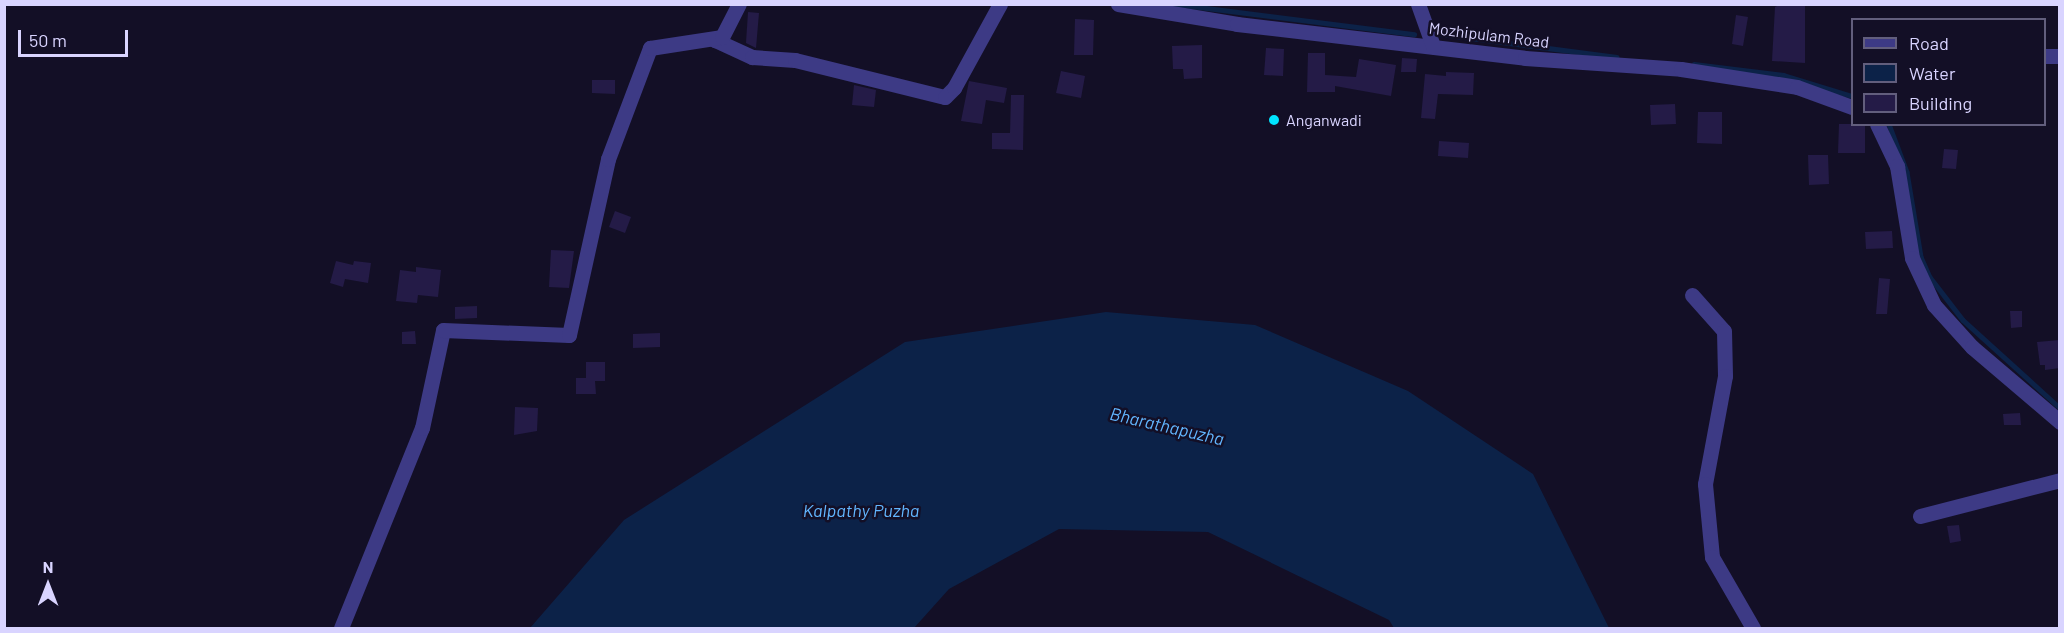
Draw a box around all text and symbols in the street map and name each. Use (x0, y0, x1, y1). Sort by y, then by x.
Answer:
scale bar (21, 18, 130, 56)
street label: Mozhipulam Road (1428, 18, 1550, 52)
legend (1851, 18, 2046, 126)
text: 50 m (29, 29, 67, 51)
text: Road (1909, 32, 1949, 54)
text: Water (1909, 62, 1956, 84)
text: Building (1909, 92, 1972, 114)
place label: Anganwadi (1286, 110, 1362, 130)
marker: Anganwadi (1267, 113, 1281, 127)
water label: Bharathapuzha (1108, 402, 1226, 450)
water label: Kalpathy Puzha (803, 499, 919, 521)
north arrow (18, 555, 78, 615)
text: N (43, 557, 53, 576)

